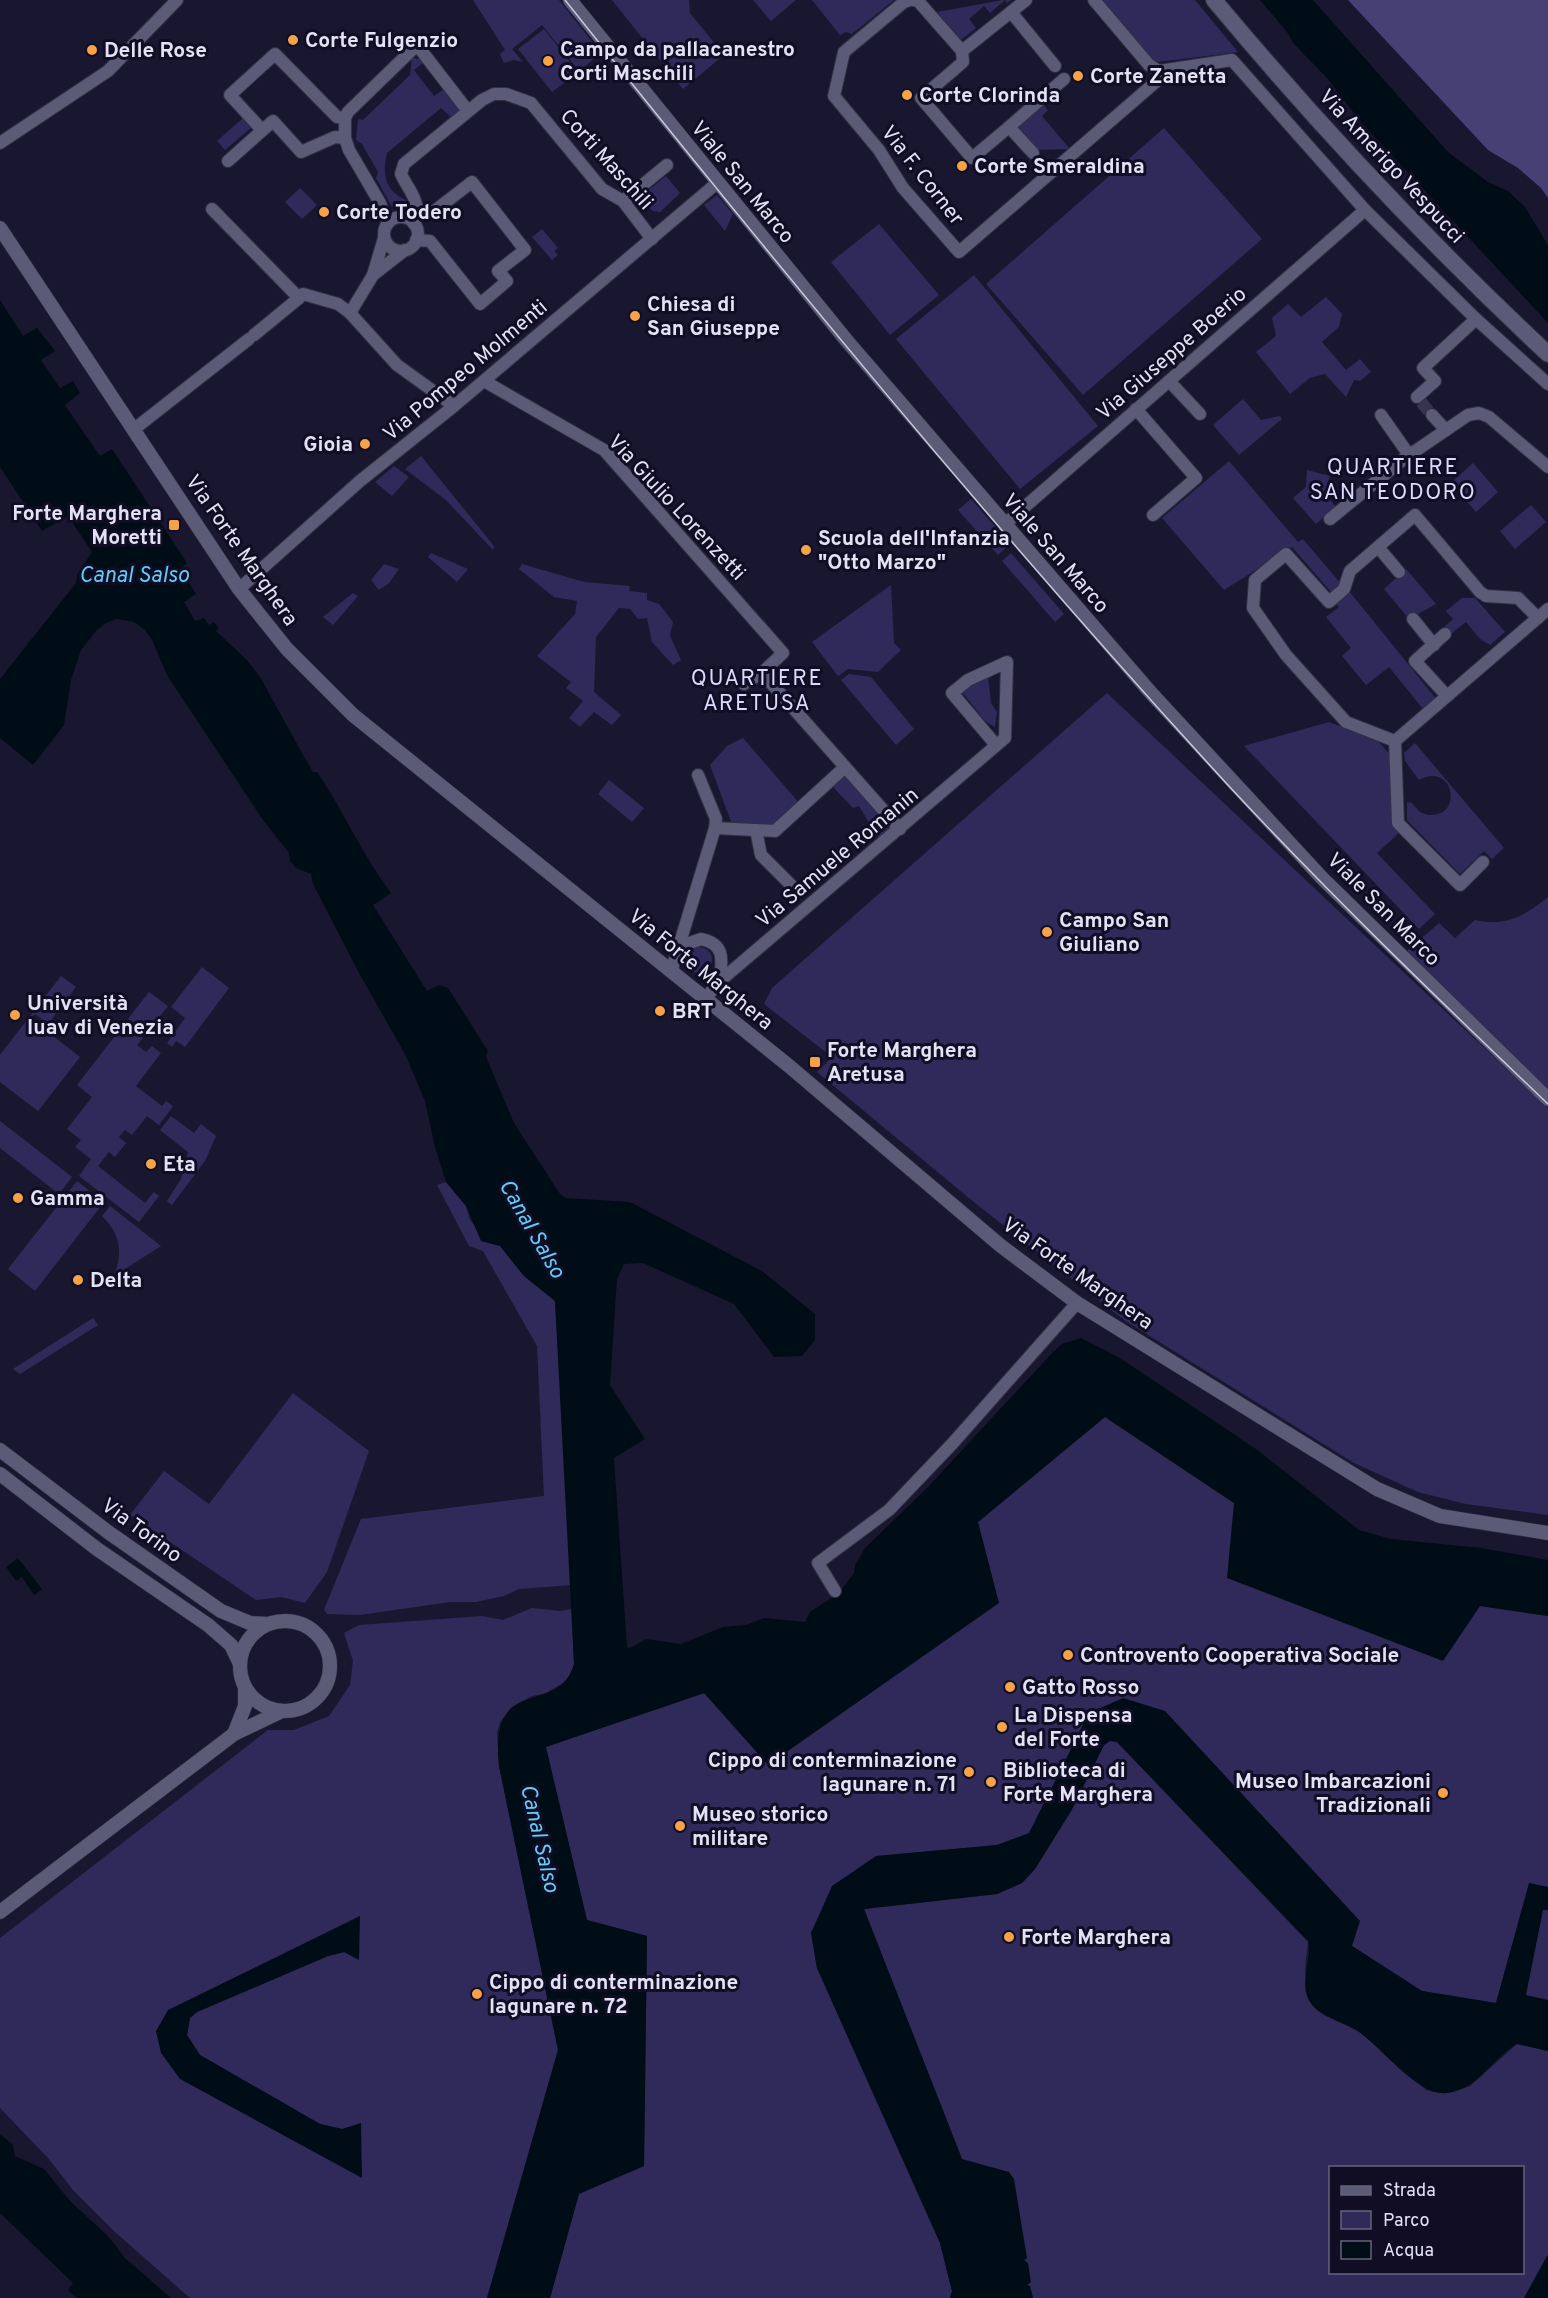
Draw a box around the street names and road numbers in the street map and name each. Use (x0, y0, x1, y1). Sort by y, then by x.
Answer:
street label: Via Amerigo Vespucci (1312, 84, 1470, 250)
street label: Corti Maschili (553, 104, 658, 216)
street label: Viale San Marco (684, 116, 800, 250)
street label: Via F. Corner (874, 120, 969, 231)
street label: Via Giuseppe Boerio (1091, 281, 1253, 427)
street label: Via Pompeo Molmenti (378, 294, 554, 448)
street label: Via Giulio Lorenzetti (601, 429, 751, 587)
street label: Via Forte Marghera (178, 470, 303, 632)
street label: Viale San Marco (995, 488, 1114, 619)
street label: Via Samuele Romanin (751, 782, 925, 934)
street label: Viale San Marco (1320, 847, 1446, 973)
street label: Via Forte Marghera (622, 903, 778, 1037)
street label: Via Forte Marghera (996, 1212, 1158, 1337)
street label: Via Torino (95, 1493, 187, 1570)

